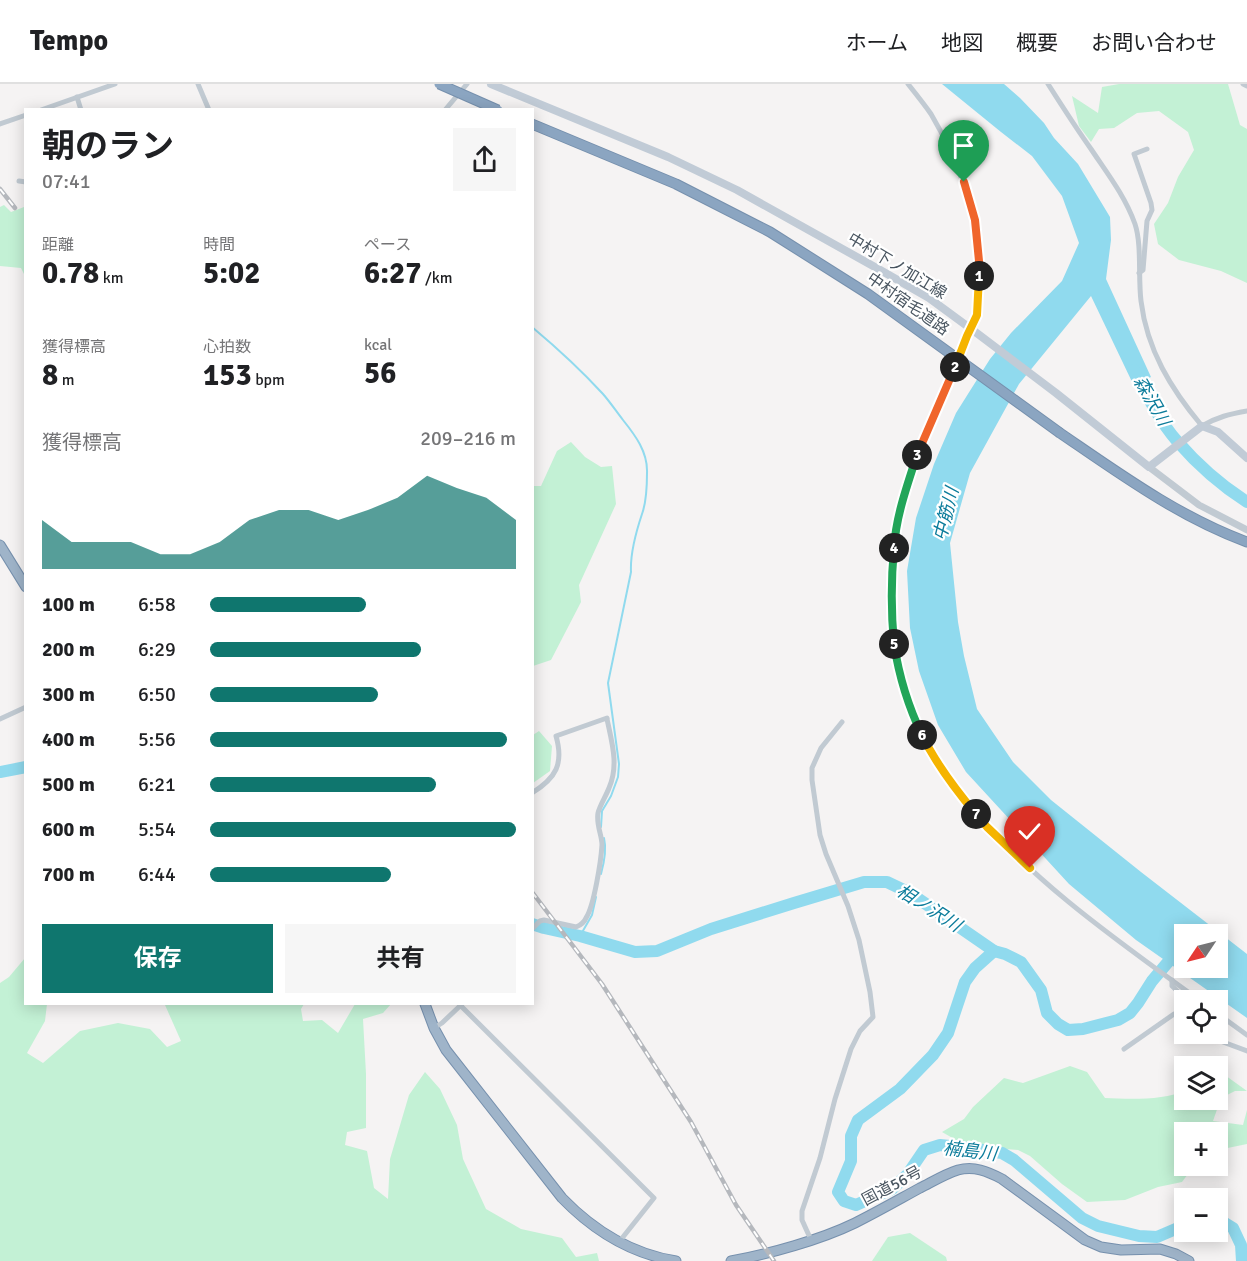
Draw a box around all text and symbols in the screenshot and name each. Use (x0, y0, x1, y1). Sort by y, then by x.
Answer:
text: Tempo (30, 24, 108, 58)
text: ホーム (846, 30, 908, 56)
text: 地図 (941, 30, 983, 56)
text: 概要 (1016, 30, 1058, 56)
text: お問い合わせ (1091, 30, 1217, 56)
pin (938, 120, 989, 182)
text: 朝のラン (42, 126, 174, 167)
button: share (453, 128, 516, 191)
icon: arrive (947, 129, 980, 162)
text: 07:41 (42, 169, 91, 194)
street label: 中村下ノ加江線 (844, 229, 950, 303)
text: 距離 (42, 235, 74, 255)
text: 時間 (203, 235, 235, 255)
text: ペース (364, 235, 411, 255)
text: 0.78 (42, 255, 99, 292)
text: 5:02 (203, 255, 260, 292)
text: 6:27 (364, 255, 421, 292)
pin: 1 (964, 261, 994, 291)
text: 1 (975, 266, 983, 286)
text: km (99, 268, 124, 288)
text: /km (421, 268, 453, 288)
street label: 中村宿毛道路 (863, 268, 953, 340)
text: kcal (364, 335, 392, 355)
text: 獲得標高 (42, 337, 106, 357)
text: 心拍数 (203, 337, 251, 357)
pin: 2 (940, 352, 970, 382)
text: 56 (364, 355, 396, 392)
text: 8 (42, 357, 58, 394)
text: 153 (203, 357, 252, 394)
text: 2 (951, 357, 959, 377)
text: m (58, 370, 74, 390)
text: bpm (252, 370, 285, 390)
water label: 森沢川 (1129, 372, 1176, 432)
text: 209–216 m (420, 426, 516, 451)
text: 獲得標高 (42, 430, 122, 455)
pin: 3 (902, 440, 932, 470)
text: 3 (913, 445, 921, 465)
water label: 中筋川 (929, 483, 964, 543)
pin: 4 (879, 533, 909, 563)
text: 4 (890, 538, 898, 558)
text: 100 m (42, 592, 95, 617)
text: 6:58 (138, 592, 176, 617)
pin: 5 (879, 629, 909, 659)
text: 5 (890, 634, 898, 654)
text: 200 m (42, 637, 95, 662)
text: 6:29 (138, 637, 176, 662)
text: 300 m (42, 682, 95, 707)
text: 6:50 (138, 682, 176, 707)
pin: 6 (907, 720, 937, 750)
text: 6 (918, 725, 926, 745)
text: 400 m (42, 727, 95, 752)
text: 5:56 (138, 727, 176, 752)
text: 500 m (42, 772, 95, 797)
text: 6:21 (138, 772, 176, 797)
pin: 7 (961, 799, 991, 829)
text: 7 (972, 804, 980, 824)
pin (1004, 806, 1055, 868)
icon: check (1013, 815, 1046, 848)
text: 600 m (42, 817, 95, 842)
text: 5:54 (138, 817, 176, 842)
text: 700 m (42, 862, 95, 887)
text: 6:44 (138, 862, 176, 887)
water label: 相ノ沢川 (893, 880, 967, 937)
button: 保存 (42, 924, 273, 993)
button: 共有 (285, 924, 516, 993)
north arrow (1174, 924, 1228, 978)
map controls (1174, 924, 1228, 1242)
button: locate (1174, 990, 1228, 1044)
button: layers (1174, 1056, 1228, 1110)
button: + (1174, 1122, 1228, 1176)
water label: 楠島川 (942, 1137, 1000, 1165)
street label: 国道56号 (858, 1162, 926, 1210)
button: − (1174, 1188, 1228, 1242)

